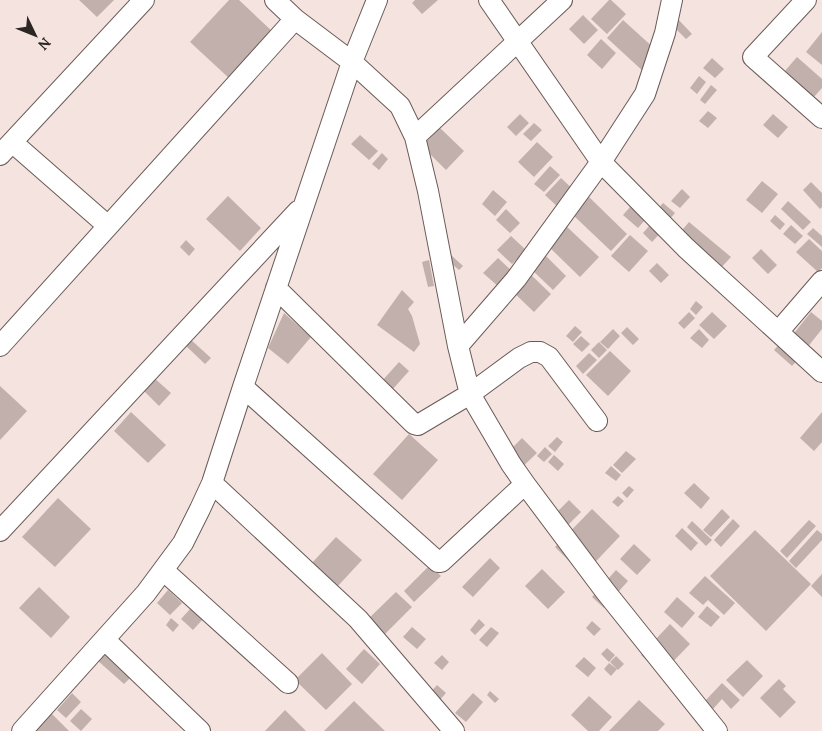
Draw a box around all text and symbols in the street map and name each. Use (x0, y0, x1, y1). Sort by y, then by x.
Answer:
north arrow (10, 10, 60, 60)
text: N (34, 34, 55, 54)

